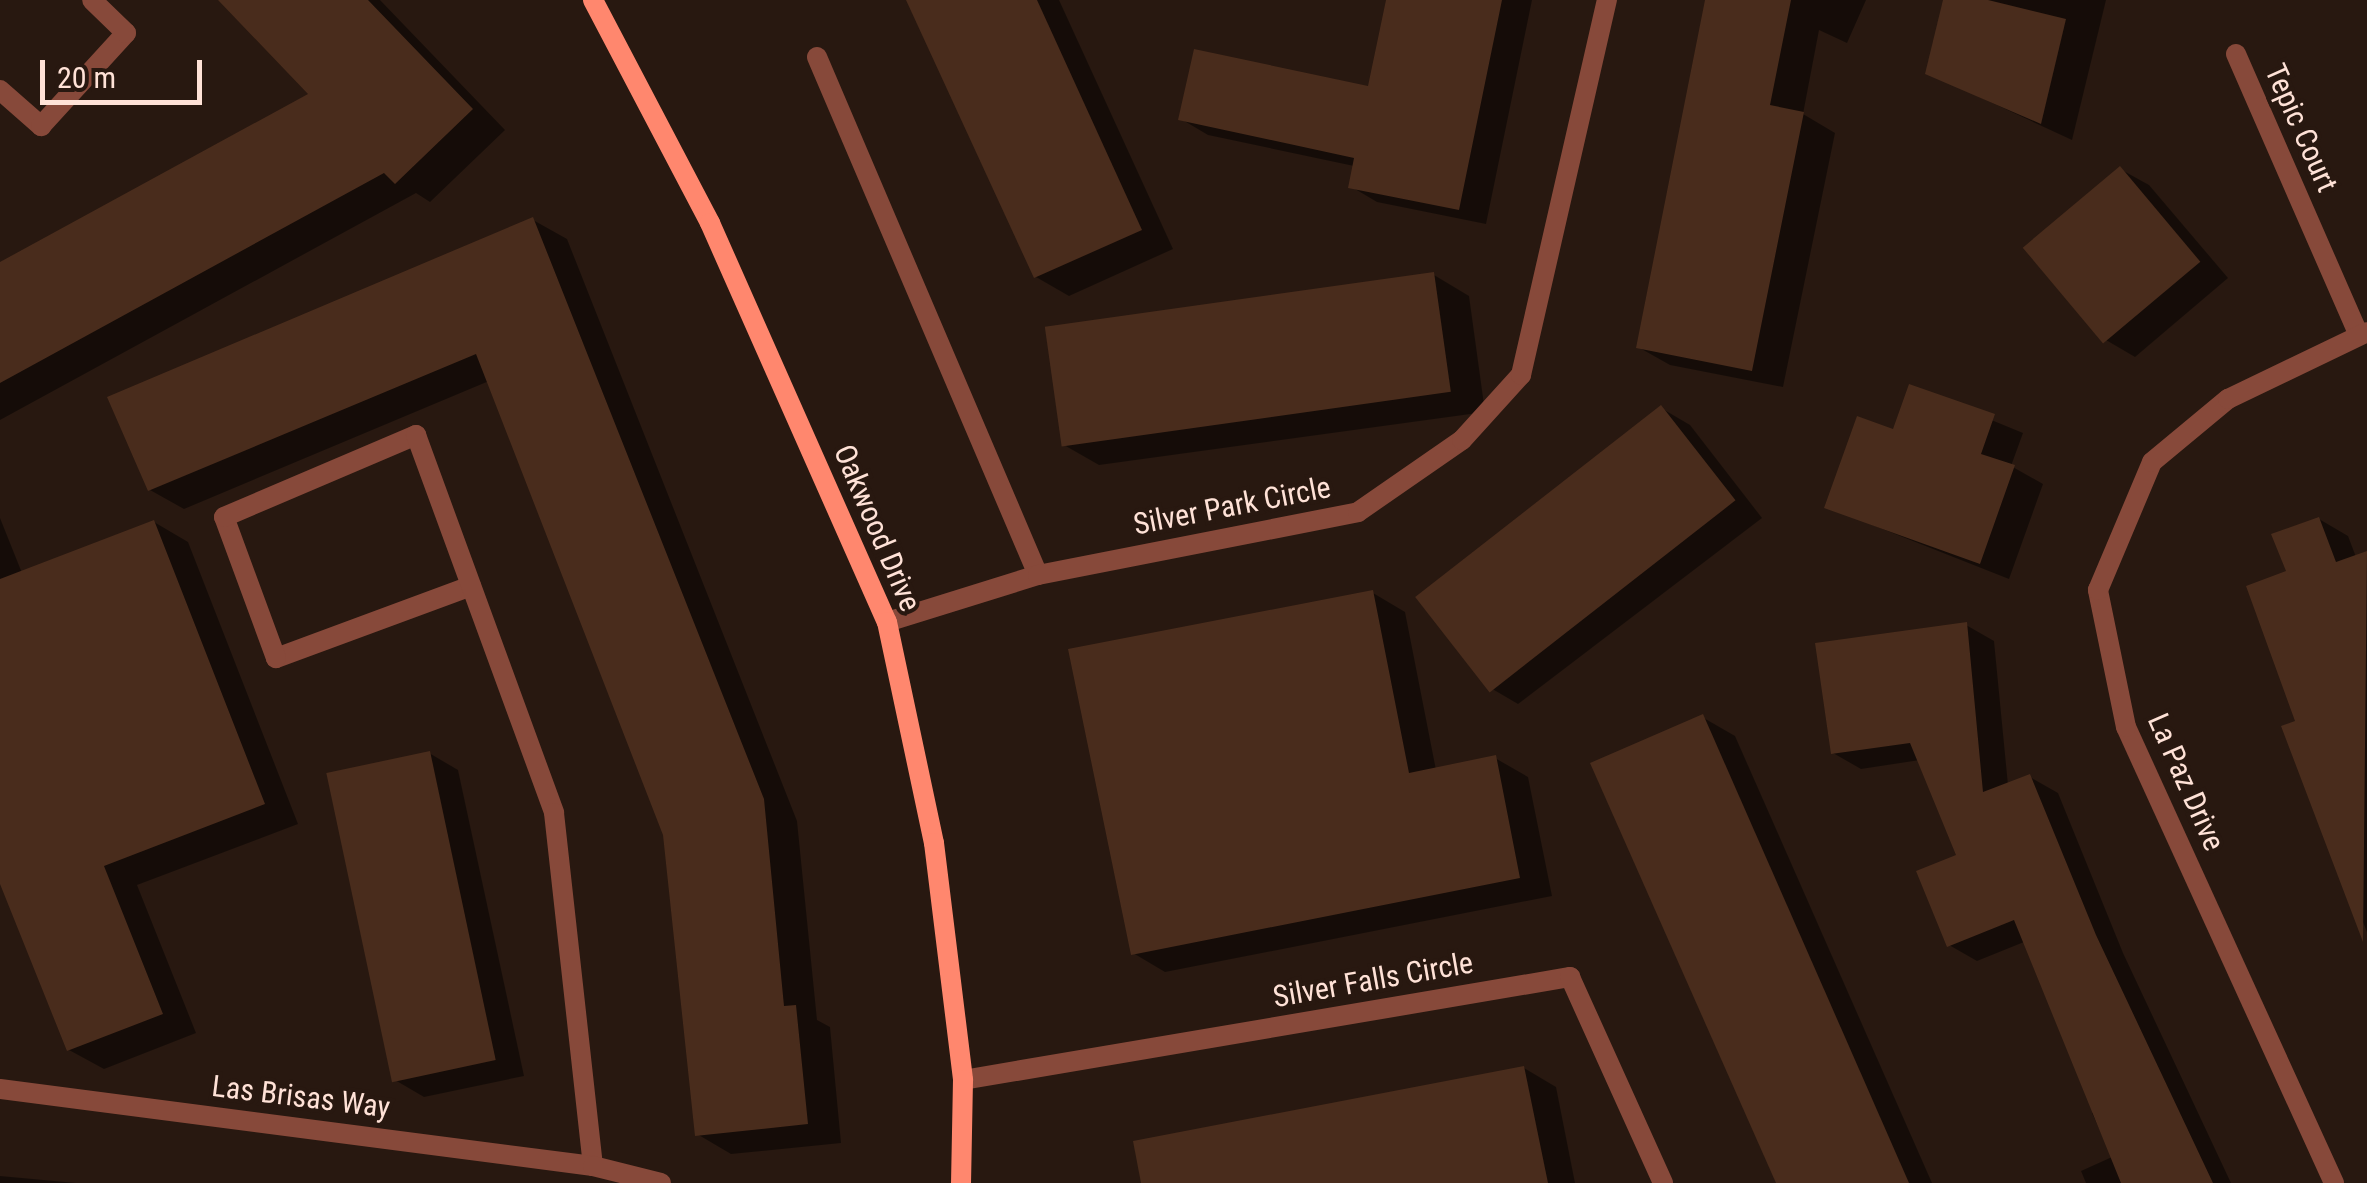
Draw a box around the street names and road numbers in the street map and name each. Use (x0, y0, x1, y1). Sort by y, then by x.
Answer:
street label: Tepic Court (2257, 59, 2345, 197)
street label: Oakwood Drive (826, 439, 928, 617)
street label: Silver Park Circle (1130, 469, 1334, 543)
street label: La Paz Drive (2140, 708, 2232, 856)
street label: Silver Falls Circle (1270, 945, 1476, 1015)
street label: Las Brisas Way (210, 1068, 392, 1126)

